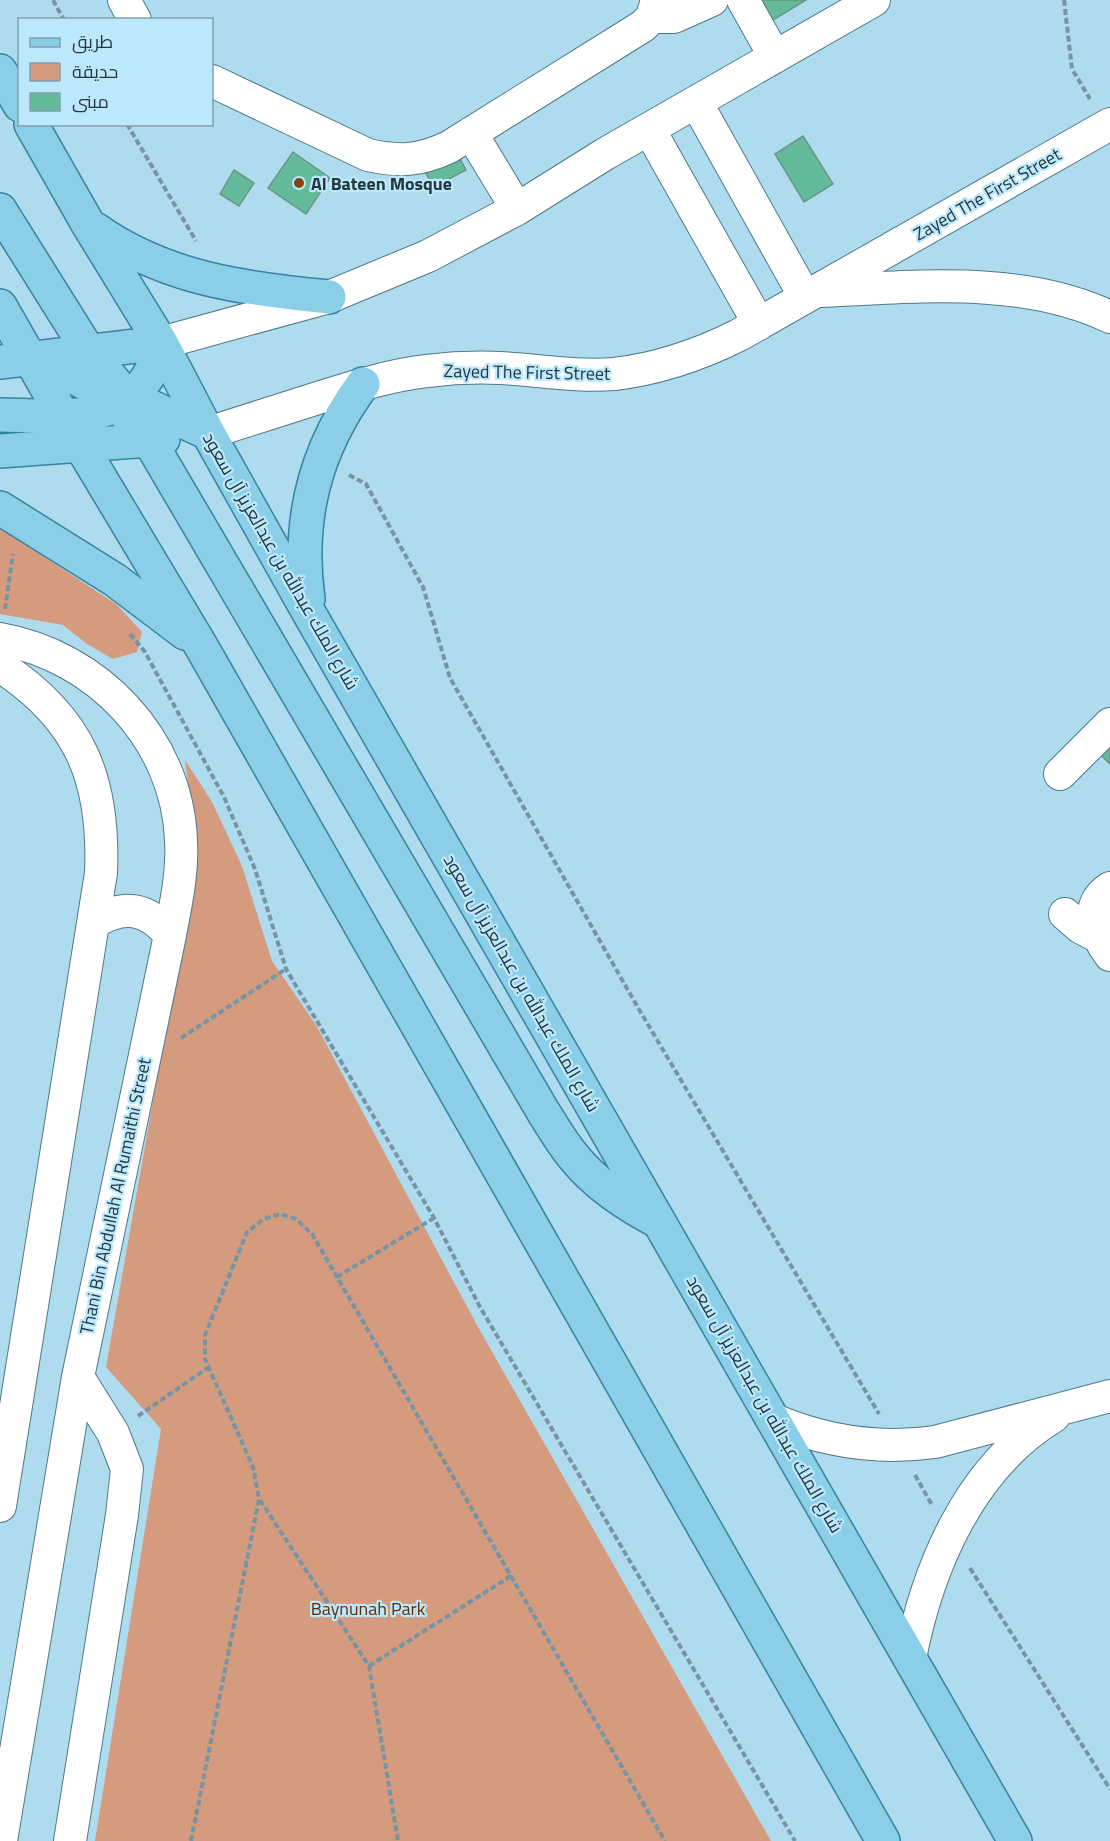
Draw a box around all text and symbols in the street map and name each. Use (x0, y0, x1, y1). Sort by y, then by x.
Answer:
legend (18, 18, 213, 126)
text: طريق (72, 28, 113, 55)
text: حديقة (72, 58, 118, 85)
text: مبنى (72, 88, 109, 115)
street label: Zayed The First Street (908, 140, 1066, 247)
place label: Al Bateen Mosque (311, 170, 452, 197)
marker: Al Bateen Mosque (292, 176, 306, 190)
street label: Zayed The First Street (443, 357, 611, 387)
street label: شارع الملك عبدالله بن عبدالعزيز آل سعود (196, 427, 366, 695)
street label: شارع الملك عبدالله بن عبدالعزيز آل سعود (437, 849, 607, 1117)
street label: Thani Bin Abdullah Al Rumaithi Street (72, 1054, 158, 1337)
street label: شارع الملك عبدالله بن عبدالعزيز آل سعود (680, 1270, 850, 1538)
park label: Baynunah Park (311, 1595, 426, 1622)

